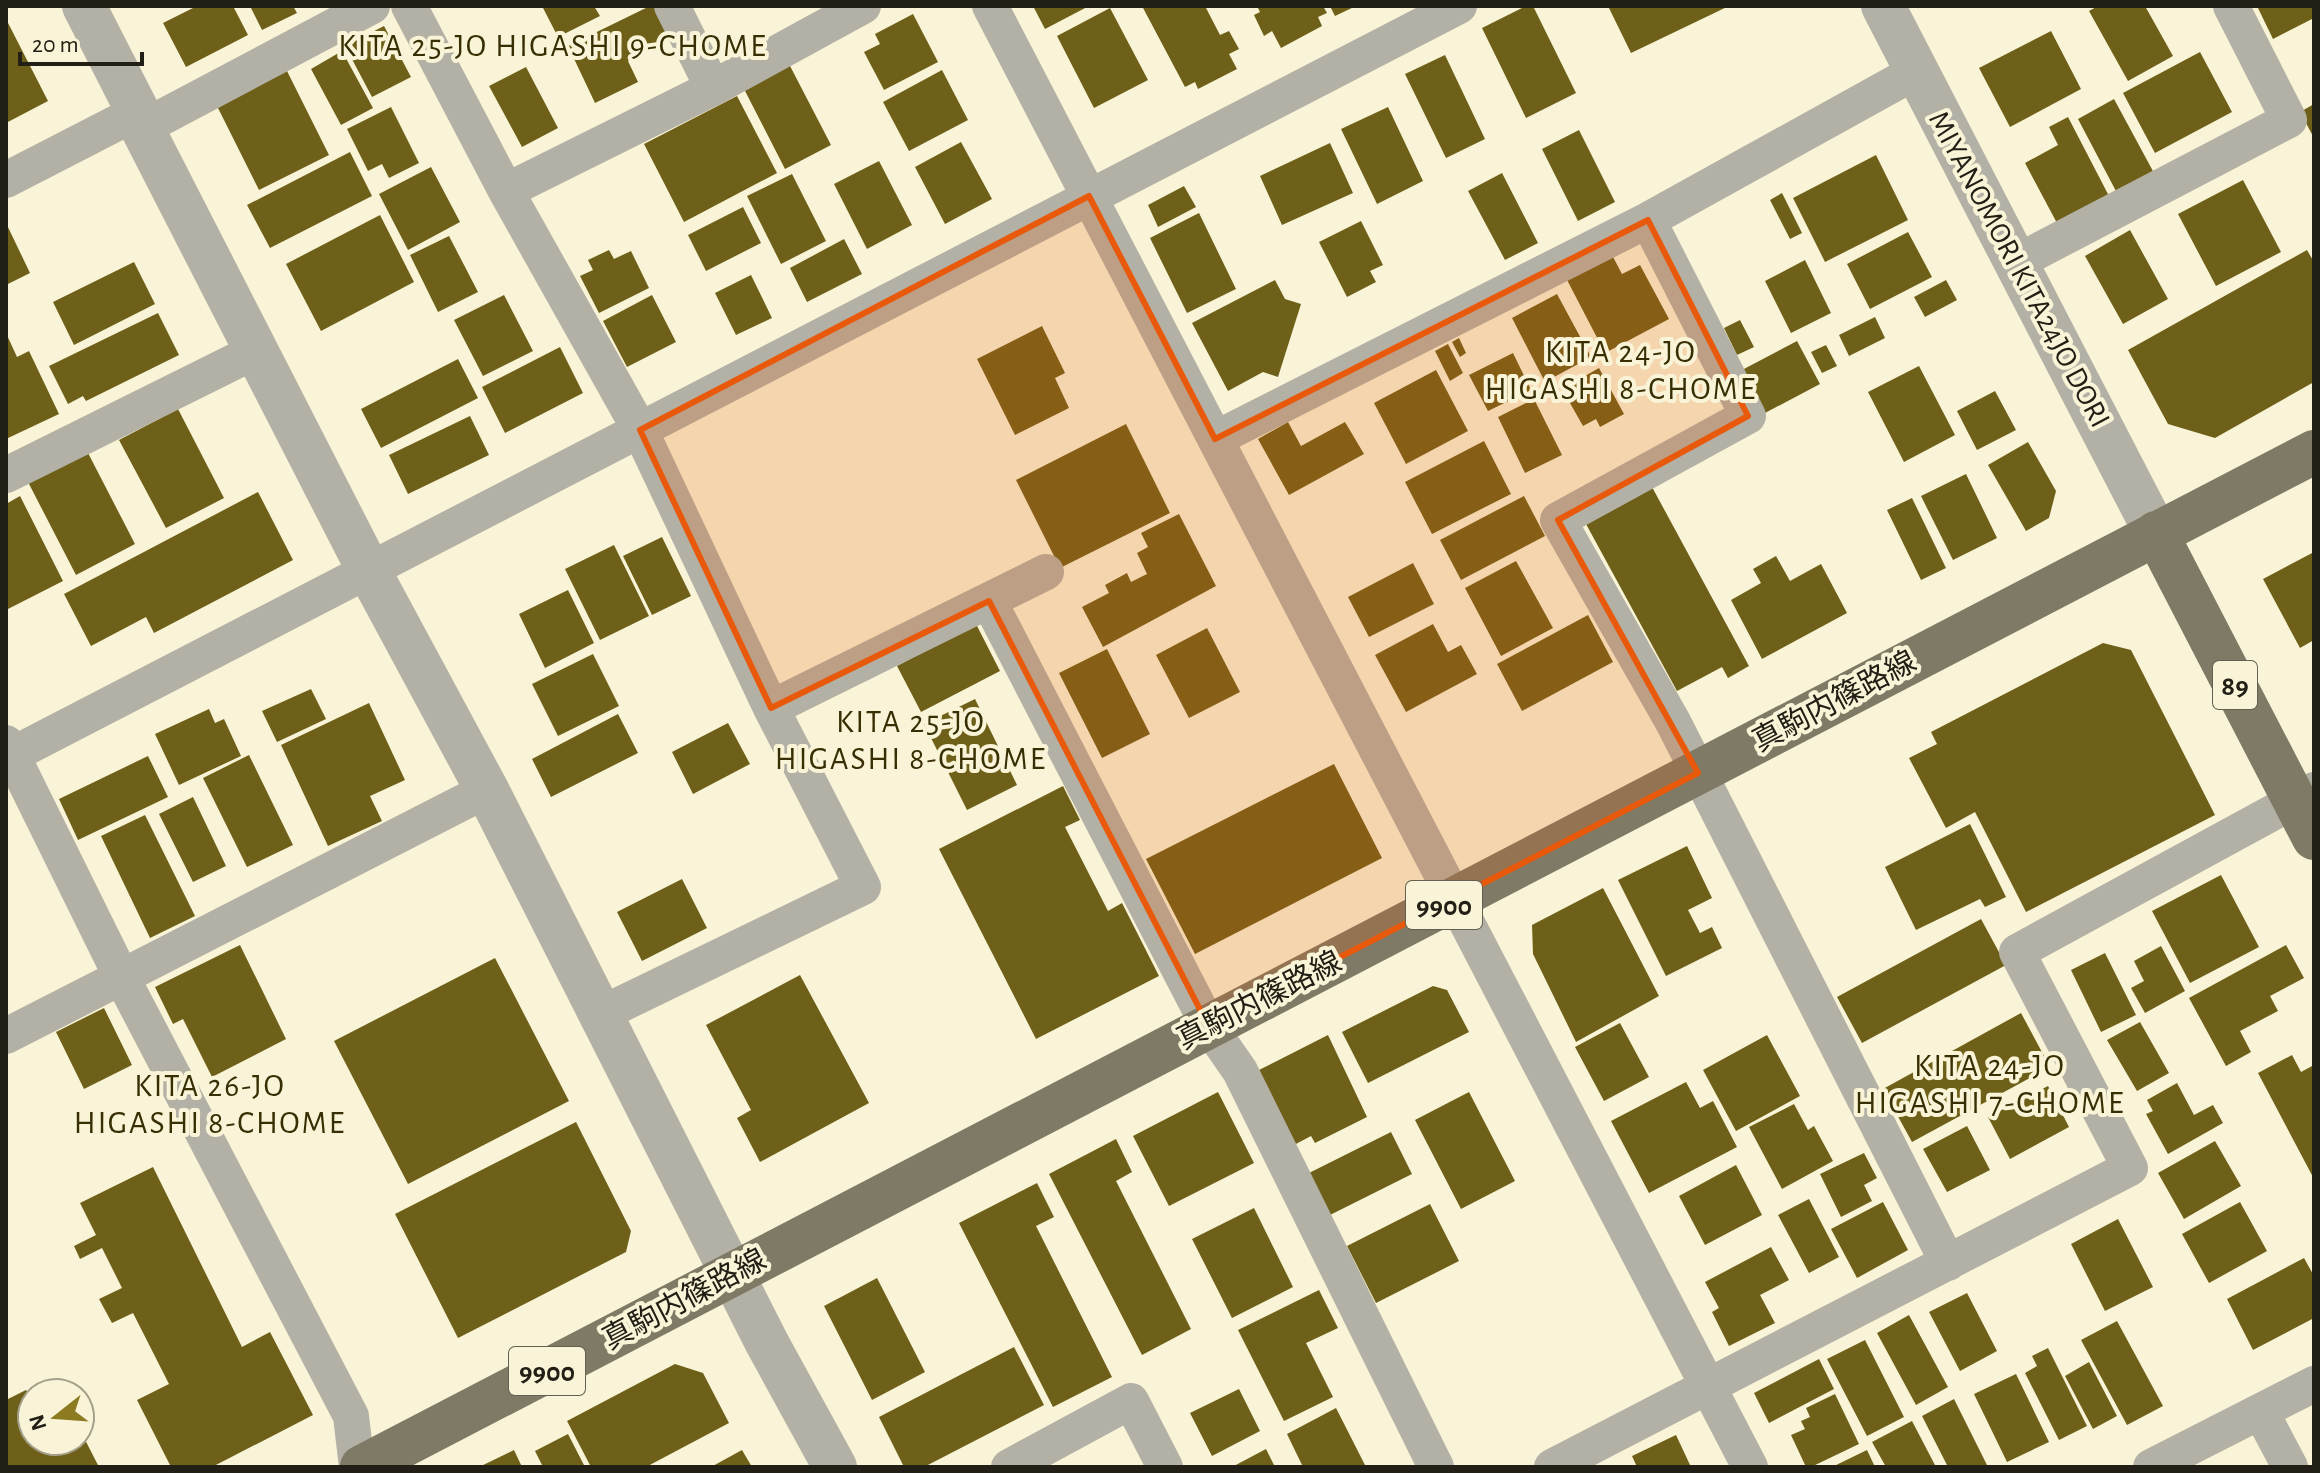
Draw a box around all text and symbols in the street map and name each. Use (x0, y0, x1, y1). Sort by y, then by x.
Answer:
scale bar (20, 16, 142, 66)
district label: KITA 25-JO HIGASHI 9-CHOME (338, 30, 768, 62)
text: 20 m (32, 33, 79, 57)
street label: MIYANOMORI KITA24JO DORI (1923, 106, 2115, 432)
district label: KITA 24-JO HIGASHI 8-CHOME (1485, 336, 1757, 405)
street label: 真駒内篠路線 (1747, 645, 1921, 757)
road number: 89 (2213, 661, 2257, 709)
district label: KITA 25-JO HIGASHI 8-CHOME (775, 706, 1047, 775)
road number: 9900 (1406, 881, 1482, 929)
street label: 真駒内篠路線 (1172, 945, 1346, 1055)
district label: KITA 24-JO HIGASHI 7-CHOME (1855, 1050, 2125, 1119)
district label: KITA 26-JO HIGASHI 8-CHOME (74, 1070, 346, 1139)
street label: 真駒内篠路線 (597, 1243, 771, 1355)
road number: 9900 (509, 1347, 585, 1395)
north arrow (16, 1377, 96, 1457)
text: N (25, 1412, 51, 1433)

